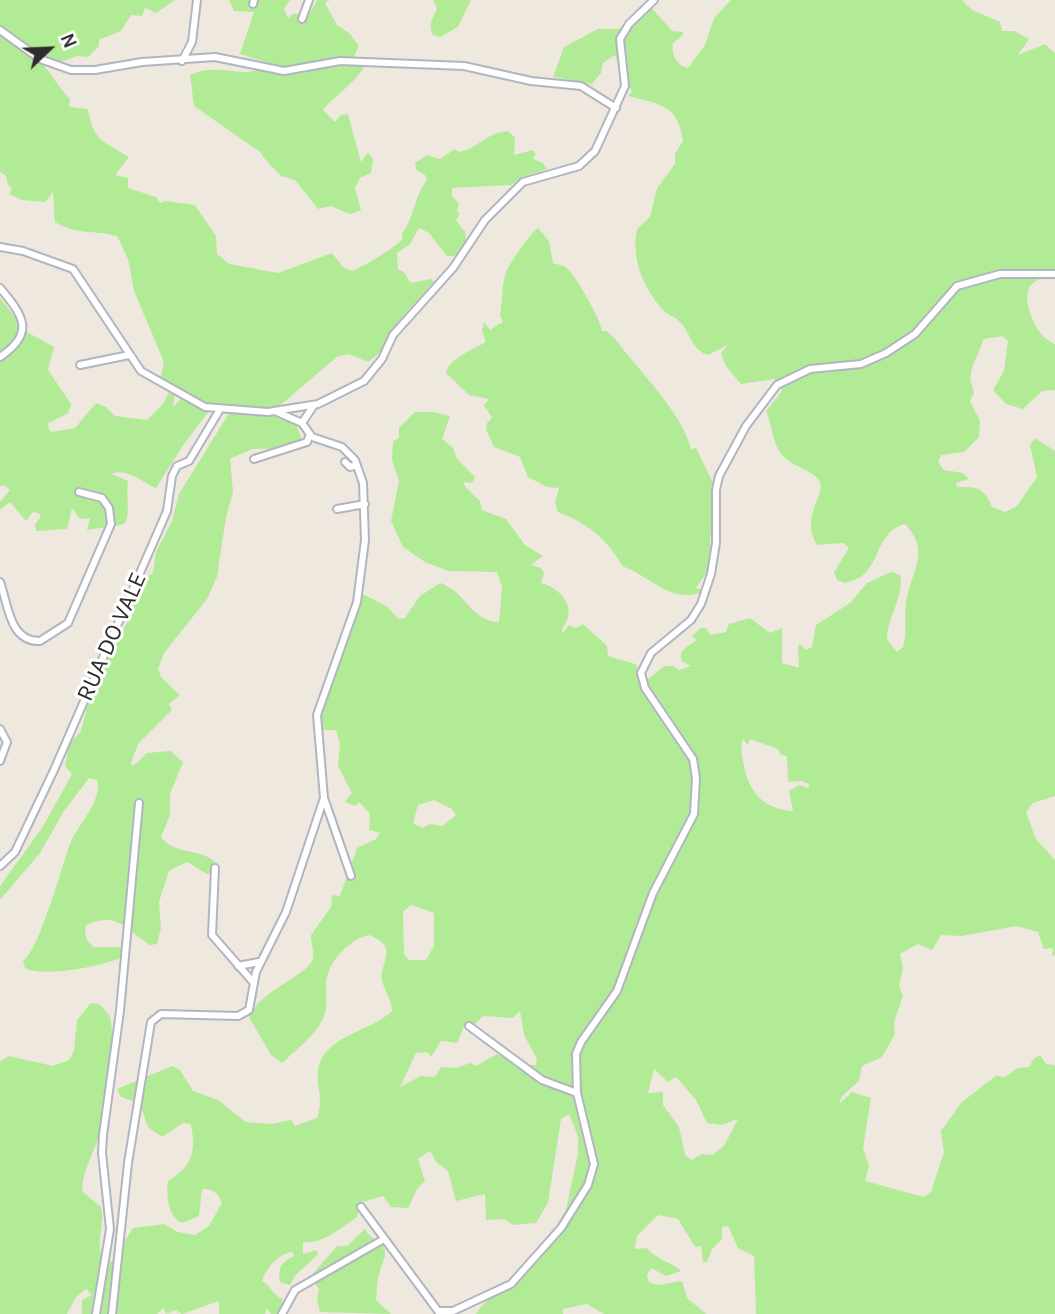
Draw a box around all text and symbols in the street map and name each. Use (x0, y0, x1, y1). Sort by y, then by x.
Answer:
north arrow (14, 14, 84, 84)
text: N (56, 30, 81, 51)
street label: RUA DO VALE (71, 568, 153, 706)

